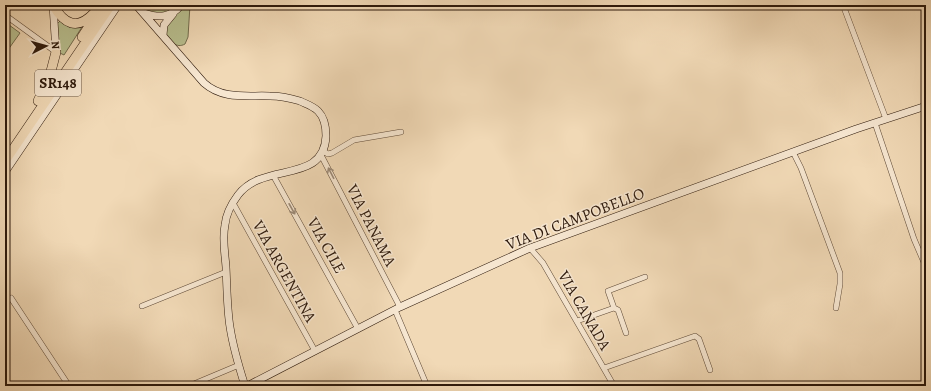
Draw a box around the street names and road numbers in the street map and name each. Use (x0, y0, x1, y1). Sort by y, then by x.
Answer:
road number: SR148 (35, 70, 81, 96)
street label: VIA PANAMA (341, 180, 401, 271)
street label: VIA DI CAMPOBELLO (502, 182, 648, 256)
street label: VIA CILE (301, 213, 351, 277)
street label: VIA ARGENTINA (247, 216, 322, 327)
street label: VIA CANADA (552, 266, 616, 355)

